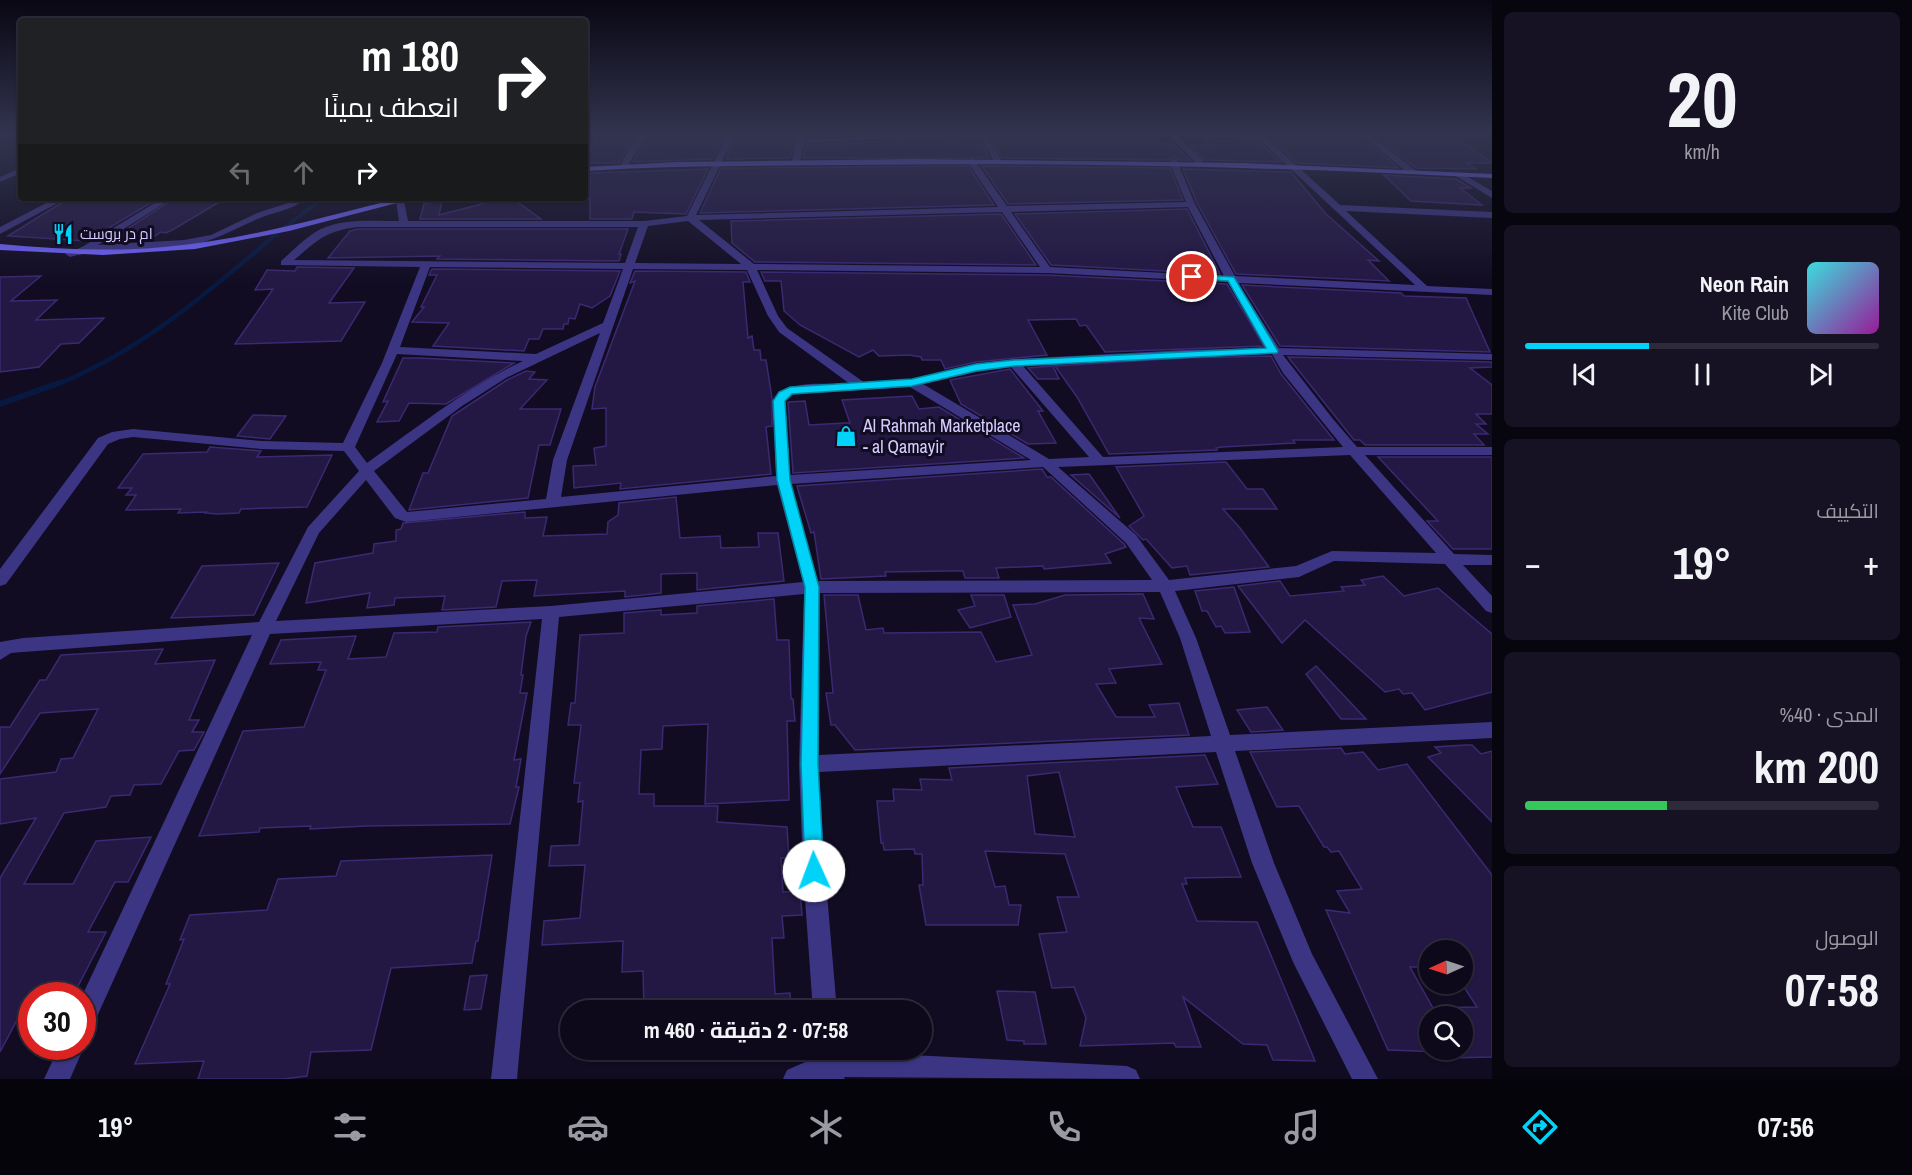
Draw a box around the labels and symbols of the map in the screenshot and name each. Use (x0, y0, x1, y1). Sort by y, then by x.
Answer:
restaurant icon: ام در بروست (51, 222, 75, 246)
place label: ام در بروست (80, 223, 153, 244)
pin (1166, 251, 1217, 302)
place label: Al Rahmah Marketplace - al Qamayir (862, 413, 1021, 459)
shop icon: Al Rahmah Marketplace - al Qamayir (834, 424, 858, 448)
position arrow (782, 839, 846, 903)
north arrow (1419, 940, 1473, 994)
speed limit sign: 30 (18, 982, 96, 1060)

